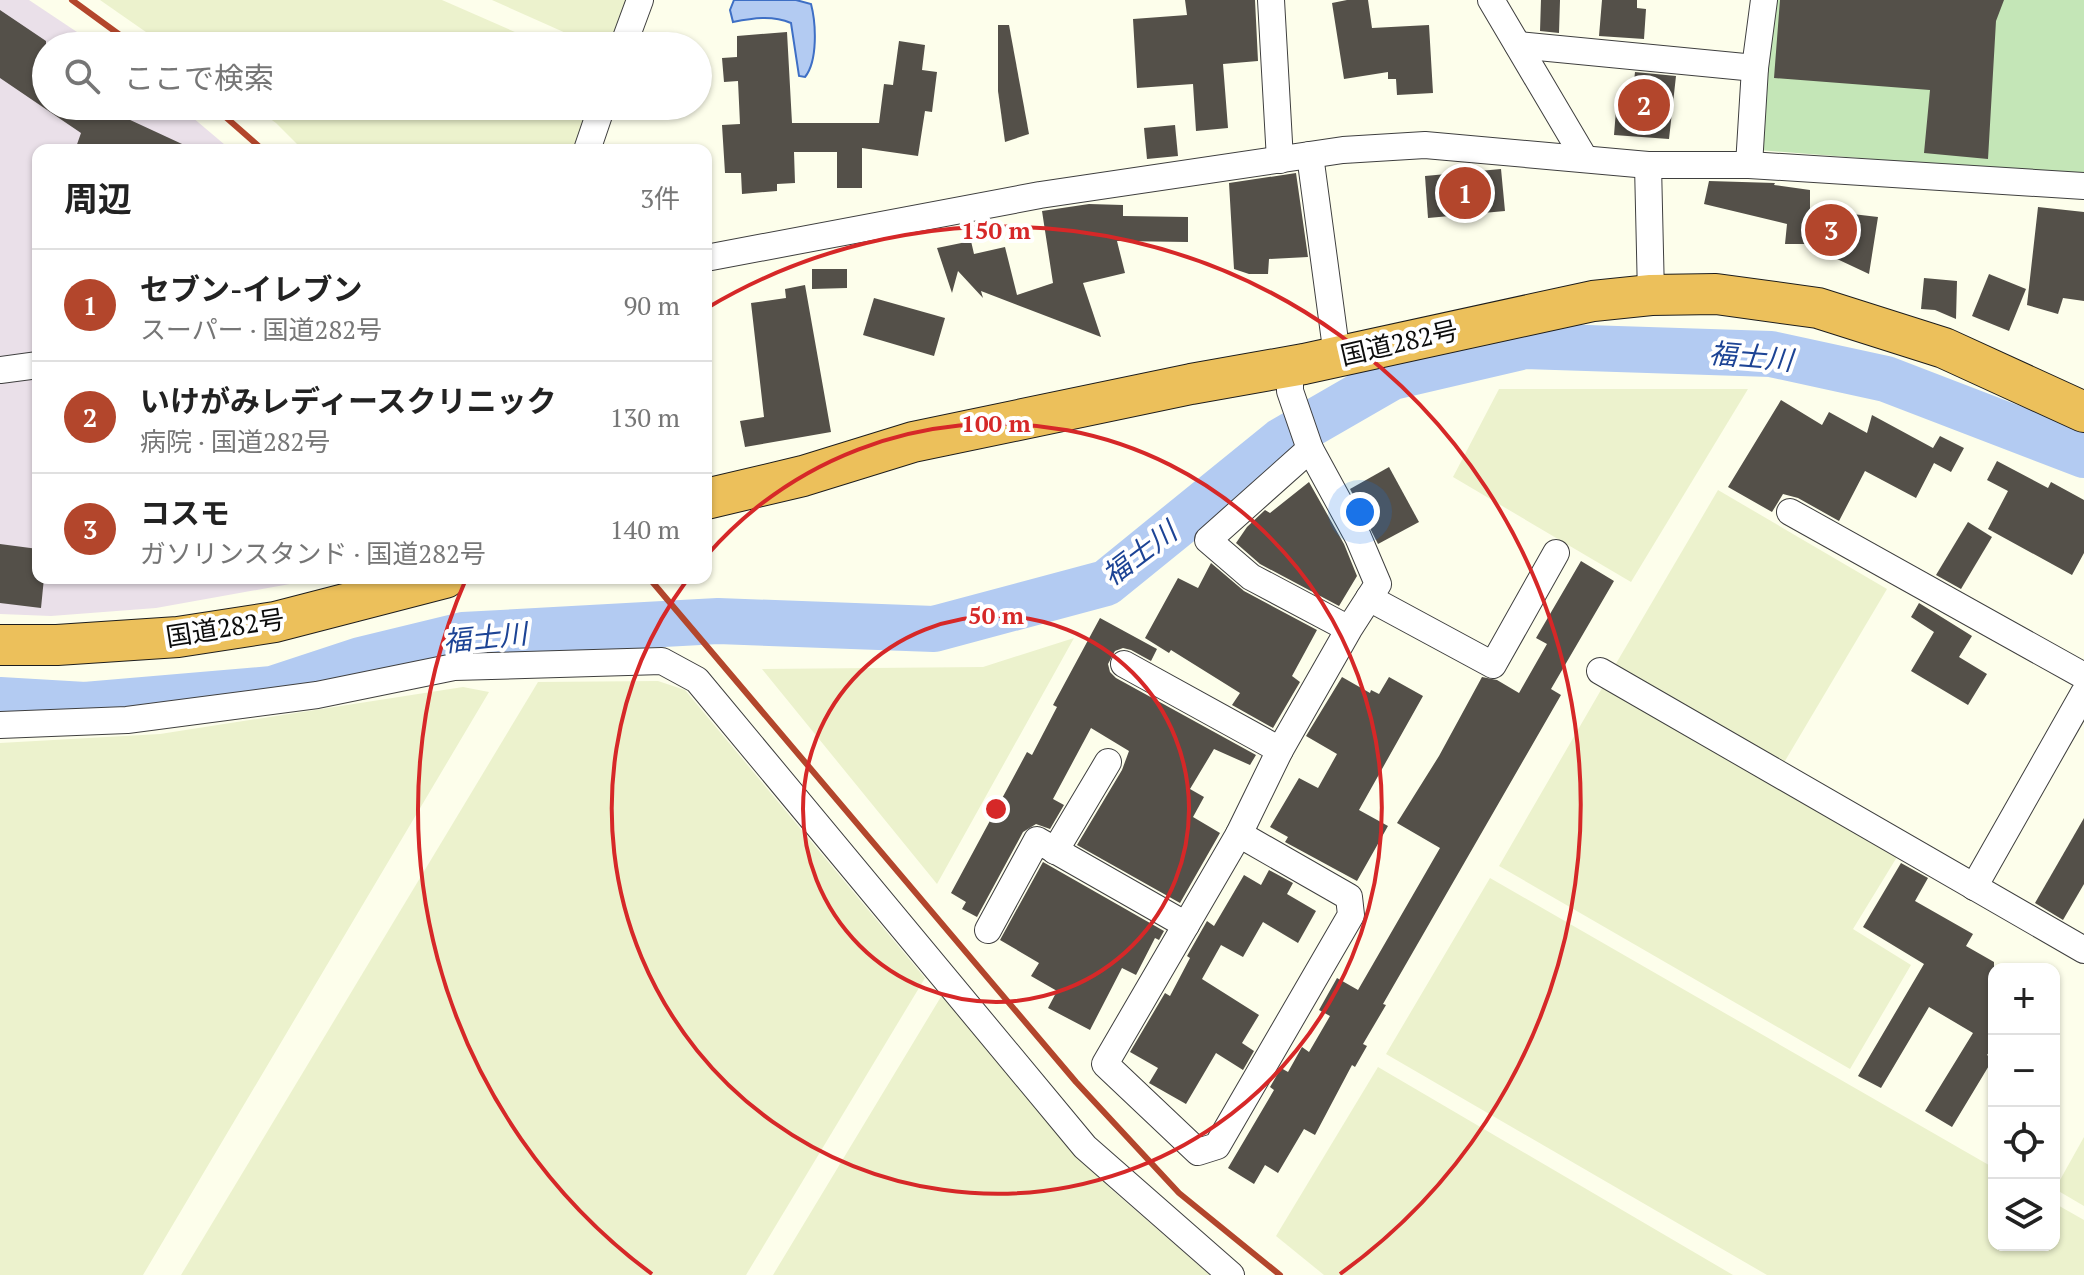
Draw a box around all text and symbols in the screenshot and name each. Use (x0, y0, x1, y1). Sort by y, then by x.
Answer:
search box (32, 32, 712, 120)
icon: search (60, 54, 104, 98)
text: ここで検索 (124, 58, 274, 98)
pin: 2 (1618, 75, 1670, 135)
pin: 1 (1439, 163, 1491, 223)
text: 周辺 (64, 176, 132, 221)
text: 3件 (640, 181, 680, 215)
pin: 3 (1805, 200, 1857, 260)
text: 150 m (961, 214, 1031, 246)
text: セブン-イレブン (140, 269, 362, 309)
text: 1 (83, 288, 97, 322)
text: 90 m (624, 288, 680, 322)
text: スーパー · 国道282号 (140, 312, 382, 346)
street label: 国道282号 (1337, 312, 1461, 372)
water label: 福士川 (1708, 334, 1797, 378)
text: いけがみレディースクリニック (140, 381, 556, 421)
text: 2 (83, 400, 97, 434)
text: 130 m (610, 400, 680, 434)
text: 100 m (961, 407, 1031, 439)
text: 病院 · 国道282号 (140, 424, 330, 458)
your location (1340, 492, 1380, 532)
text: コスモ (140, 493, 230, 533)
water label: 福士川 (1094, 511, 1186, 593)
text: 3 (83, 512, 97, 546)
text: 140 m (610, 512, 680, 546)
text: ガソリンスタンド · 国道282号 (140, 536, 486, 570)
text: 50 m (968, 599, 1024, 631)
street label: 国道282号 (163, 601, 287, 653)
water label: 福士川 (441, 614, 532, 660)
centre of rings (982, 795, 1010, 823)
map controls (1988, 963, 2060, 1251)
button: + (1988, 963, 2060, 1035)
button: − (1988, 1035, 2060, 1107)
button: locate (1988, 1107, 2060, 1179)
button: layers (1988, 1179, 2060, 1251)

